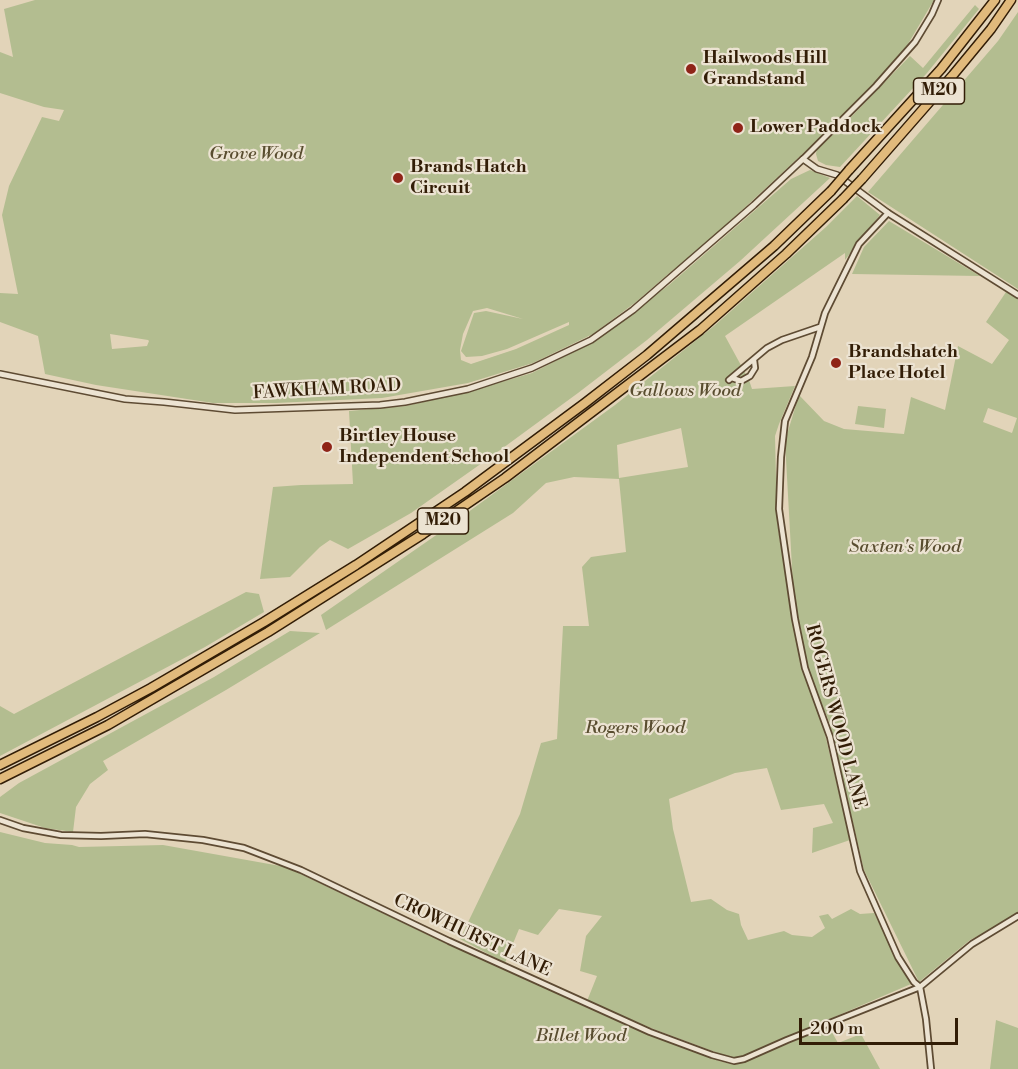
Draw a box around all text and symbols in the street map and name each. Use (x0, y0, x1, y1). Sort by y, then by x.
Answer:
place label: Hailwoods Hill Grandstand (703, 48, 827, 90)
marker: Hailwoods Hill Grandstand (684, 62, 698, 76)
road number: M20 (914, 78, 964, 104)
place label: Lower Paddock (750, 117, 882, 139)
marker: Lower Paddock (731, 121, 745, 135)
park label: Grove Wood (209, 144, 303, 166)
place label: Brands Hatch Circuit (410, 157, 527, 200)
marker: Brands Hatch Circuit (391, 171, 405, 185)
place label: Brandshatch Place Hotel (848, 342, 958, 385)
marker: Brandshatch Place Hotel (829, 356, 843, 370)
street label: FAWKHAM ROAD (252, 375, 402, 405)
park label: Gallows Wood (629, 381, 741, 403)
place label: Birtley House Independent School (339, 426, 509, 468)
marker: Birtley House Independent School (320, 440, 334, 454)
road number: M20 (418, 508, 468, 534)
park label: Saxten's Wood (849, 537, 961, 559)
street label: ROGERS WOOD LANE (800, 622, 870, 812)
park label: Rogers Wood (585, 718, 685, 740)
street label: CROWHURST LANE (390, 890, 554, 982)
scale bar (802, 1006, 961, 1044)
text: 200 m (810, 1017, 864, 1040)
park label: Billet Wood (536, 1026, 626, 1048)

